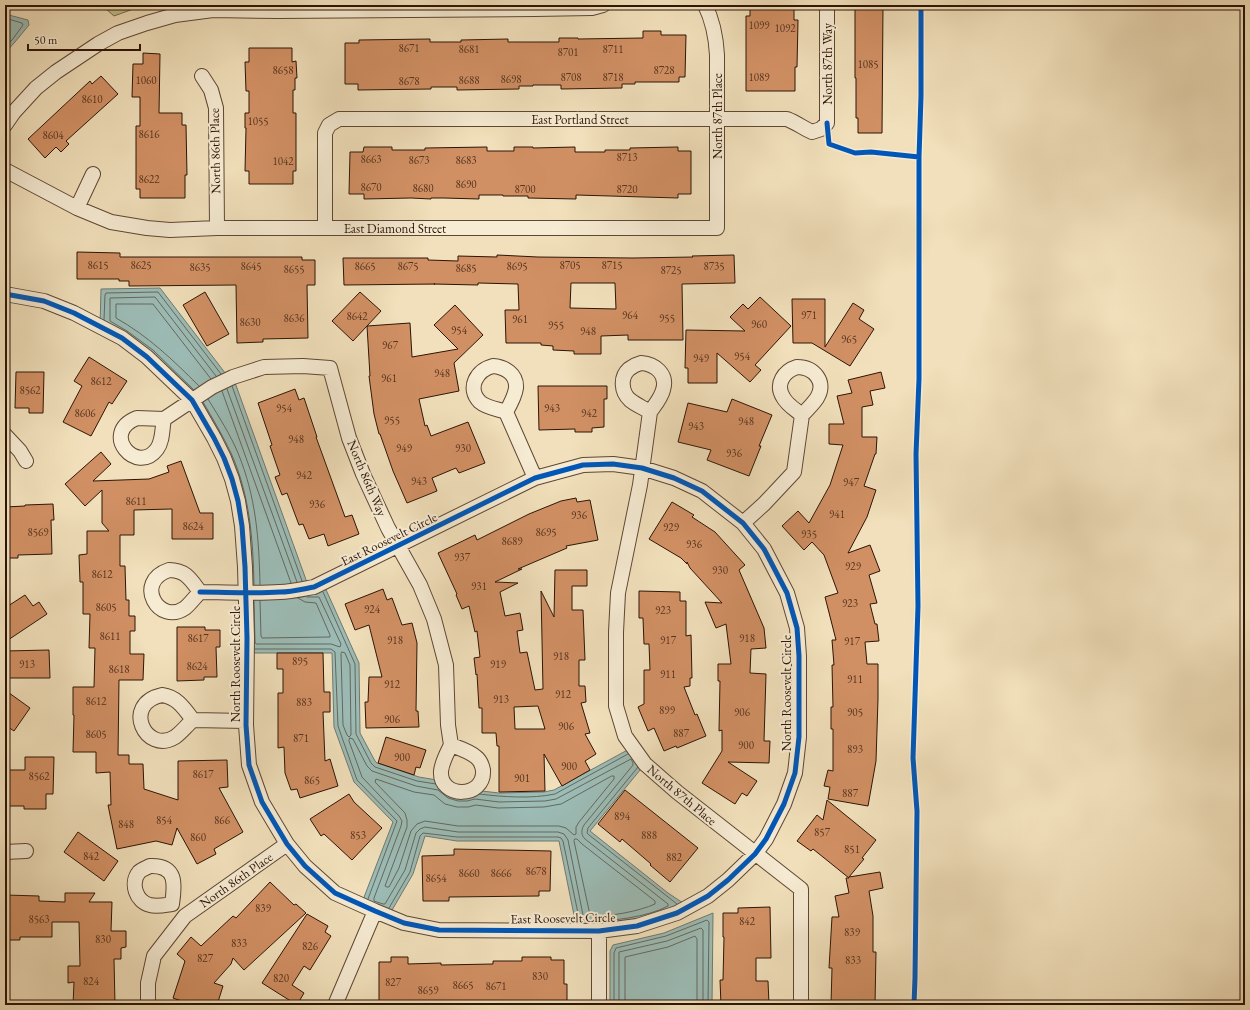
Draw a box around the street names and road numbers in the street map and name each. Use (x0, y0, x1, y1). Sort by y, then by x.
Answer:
street label: North 87th Way (819, 23, 836, 105)
street label: North 87th Place (709, 73, 726, 159)
street label: North 86th Place (206, 108, 224, 194)
street label: East Portland Street (531, 111, 629, 128)
street label: East Diamond Street (344, 220, 446, 237)
street label: North 86th Way (343, 437, 391, 519)
street label: East Roosevelt Circle (338, 508, 440, 570)
street label: North Roosevelt Circle (227, 606, 244, 722)
street label: North Roosevelt Circle (778, 635, 795, 751)
street label: North 87th Place (644, 761, 720, 829)
street label: North 86th Place (196, 848, 276, 912)
street label: East Roosevelt Circle (510, 909, 616, 927)

